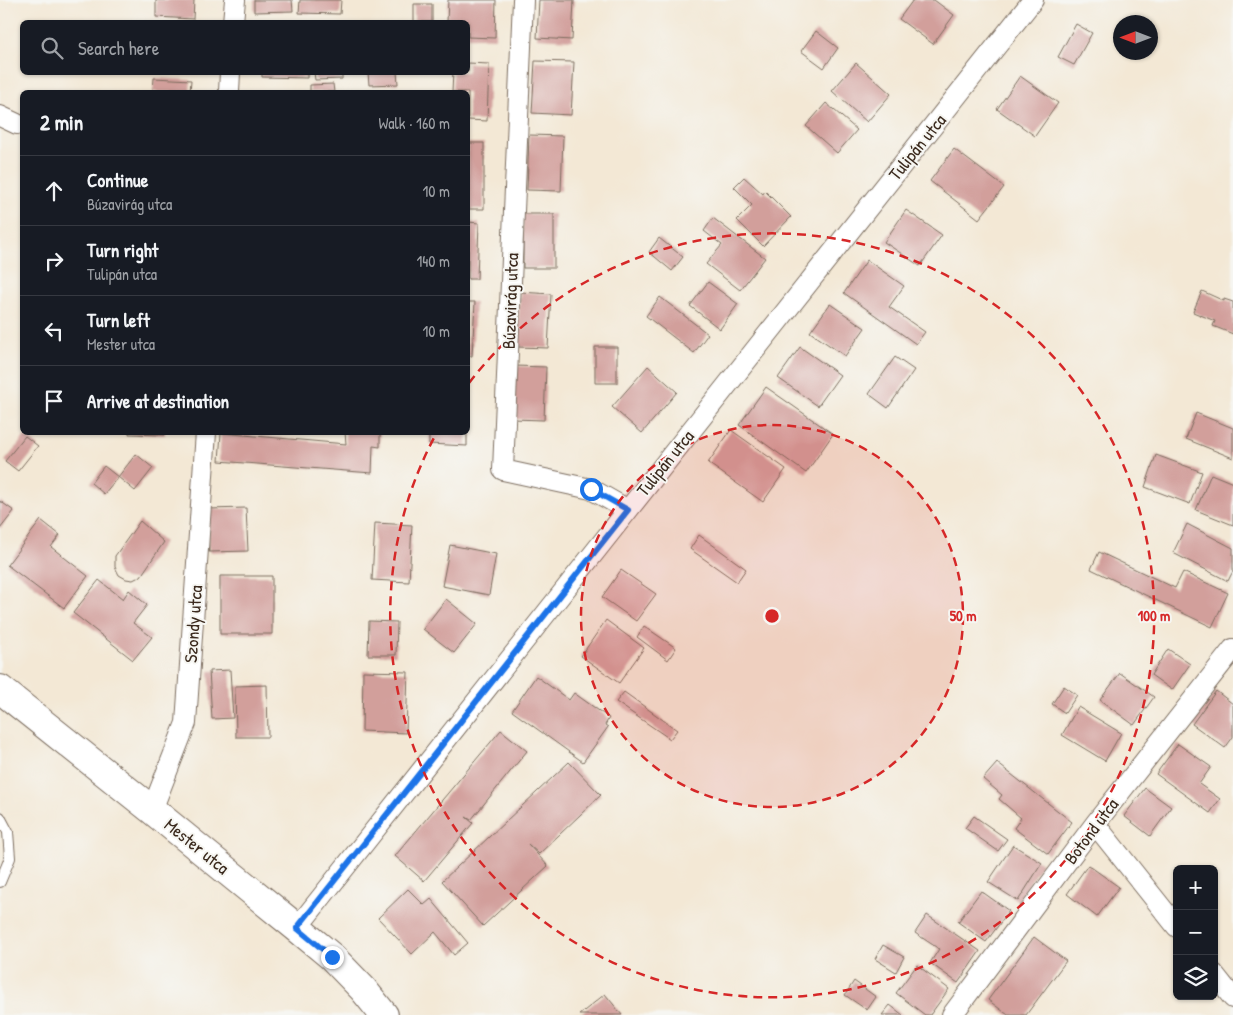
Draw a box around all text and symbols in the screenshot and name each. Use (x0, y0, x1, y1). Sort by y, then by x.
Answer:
north arrow (1113, 15, 1158, 60)
search box (20, 20, 470, 75)
icon: search (38, 34, 66, 62)
text: Search here (78, 35, 159, 61)
text: 2 min (40, 108, 83, 137)
street label: Tulipán utca (882, 108, 952, 186)
text: Walk · 160 m (378, 112, 450, 134)
text: Continue (87, 167, 148, 193)
icon: ahead (40, 177, 68, 205)
text: 10 m (422, 180, 450, 202)
text: Búzavirág utca (87, 193, 172, 215)
text: Turn right (87, 237, 158, 263)
icon: right (40, 247, 68, 275)
text: 140 m (416, 250, 450, 272)
street label: Búzavirág utca (496, 253, 524, 349)
text: Tulipán utca (87, 263, 157, 285)
text: Turn left (87, 307, 150, 333)
icon: left (40, 317, 68, 345)
text: 10 m (422, 320, 450, 342)
text: Mester utca (87, 333, 155, 355)
icon: arrive (40, 387, 68, 415)
text: Arrive at destination (87, 388, 229, 414)
street label: Tulipán utca (630, 424, 700, 502)
route start (580, 478, 603, 501)
street label: Szondy utca (178, 584, 208, 664)
text: 50 m (950, 605, 976, 626)
text: 100 m (1138, 605, 1170, 626)
centre of rings (763, 607, 781, 625)
street label: Botond utca (1058, 793, 1124, 869)
street label: Mester utca (159, 812, 235, 880)
map controls (1173, 865, 1218, 1000)
button: + (1173, 865, 1218, 910)
button: − (1173, 910, 1218, 955)
route end (321, 946, 344, 969)
button: layers (1173, 955, 1218, 1000)

